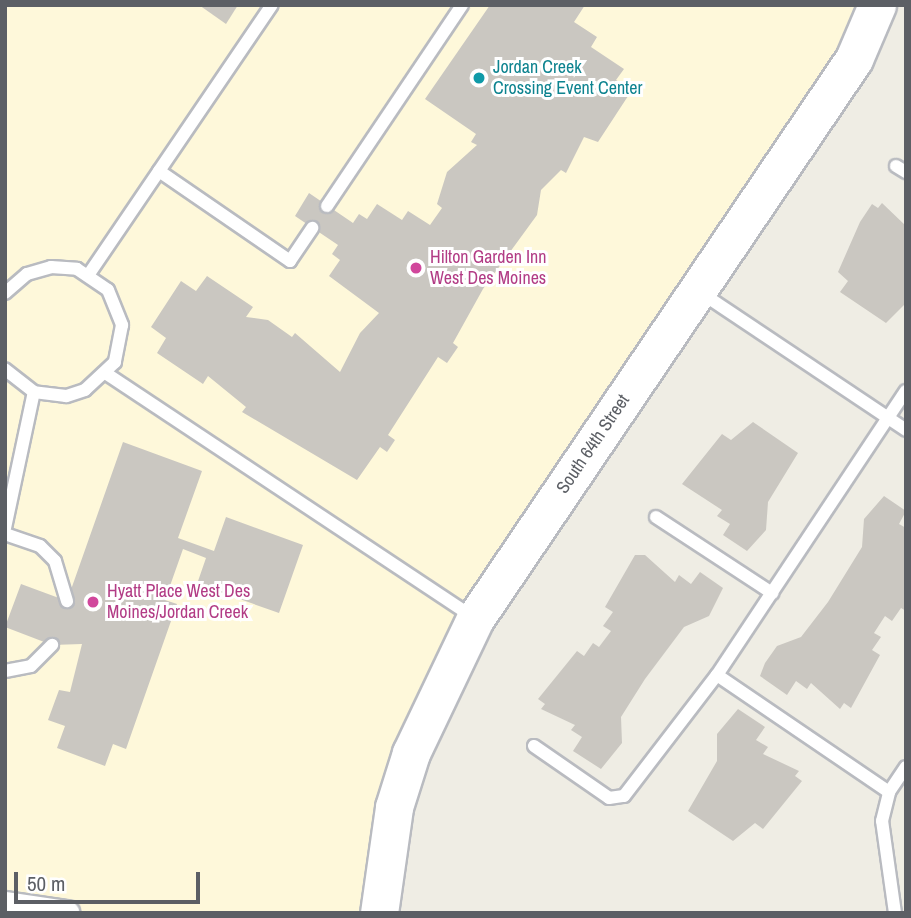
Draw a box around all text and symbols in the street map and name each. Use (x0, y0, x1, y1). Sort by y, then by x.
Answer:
place label: Jordan Creek Crossing Event Center (493, 57, 642, 100)
marker: Jordan Creek Crossing Event Center (471, 70, 487, 86)
place label: Hilton Garden Inn West Des Moines (430, 247, 547, 290)
marker: Hilton Garden Inn West Des Moines (408, 260, 424, 276)
street label: South 64th Street (552, 390, 634, 498)
place label: Hyatt Place West Des Moines/Jordan Creek (107, 581, 250, 624)
marker: Hyatt Place West Des Moines/Jordan Creek (85, 594, 101, 610)
scale bar (18, 858, 203, 902)
text: 50 m (27, 869, 65, 898)

